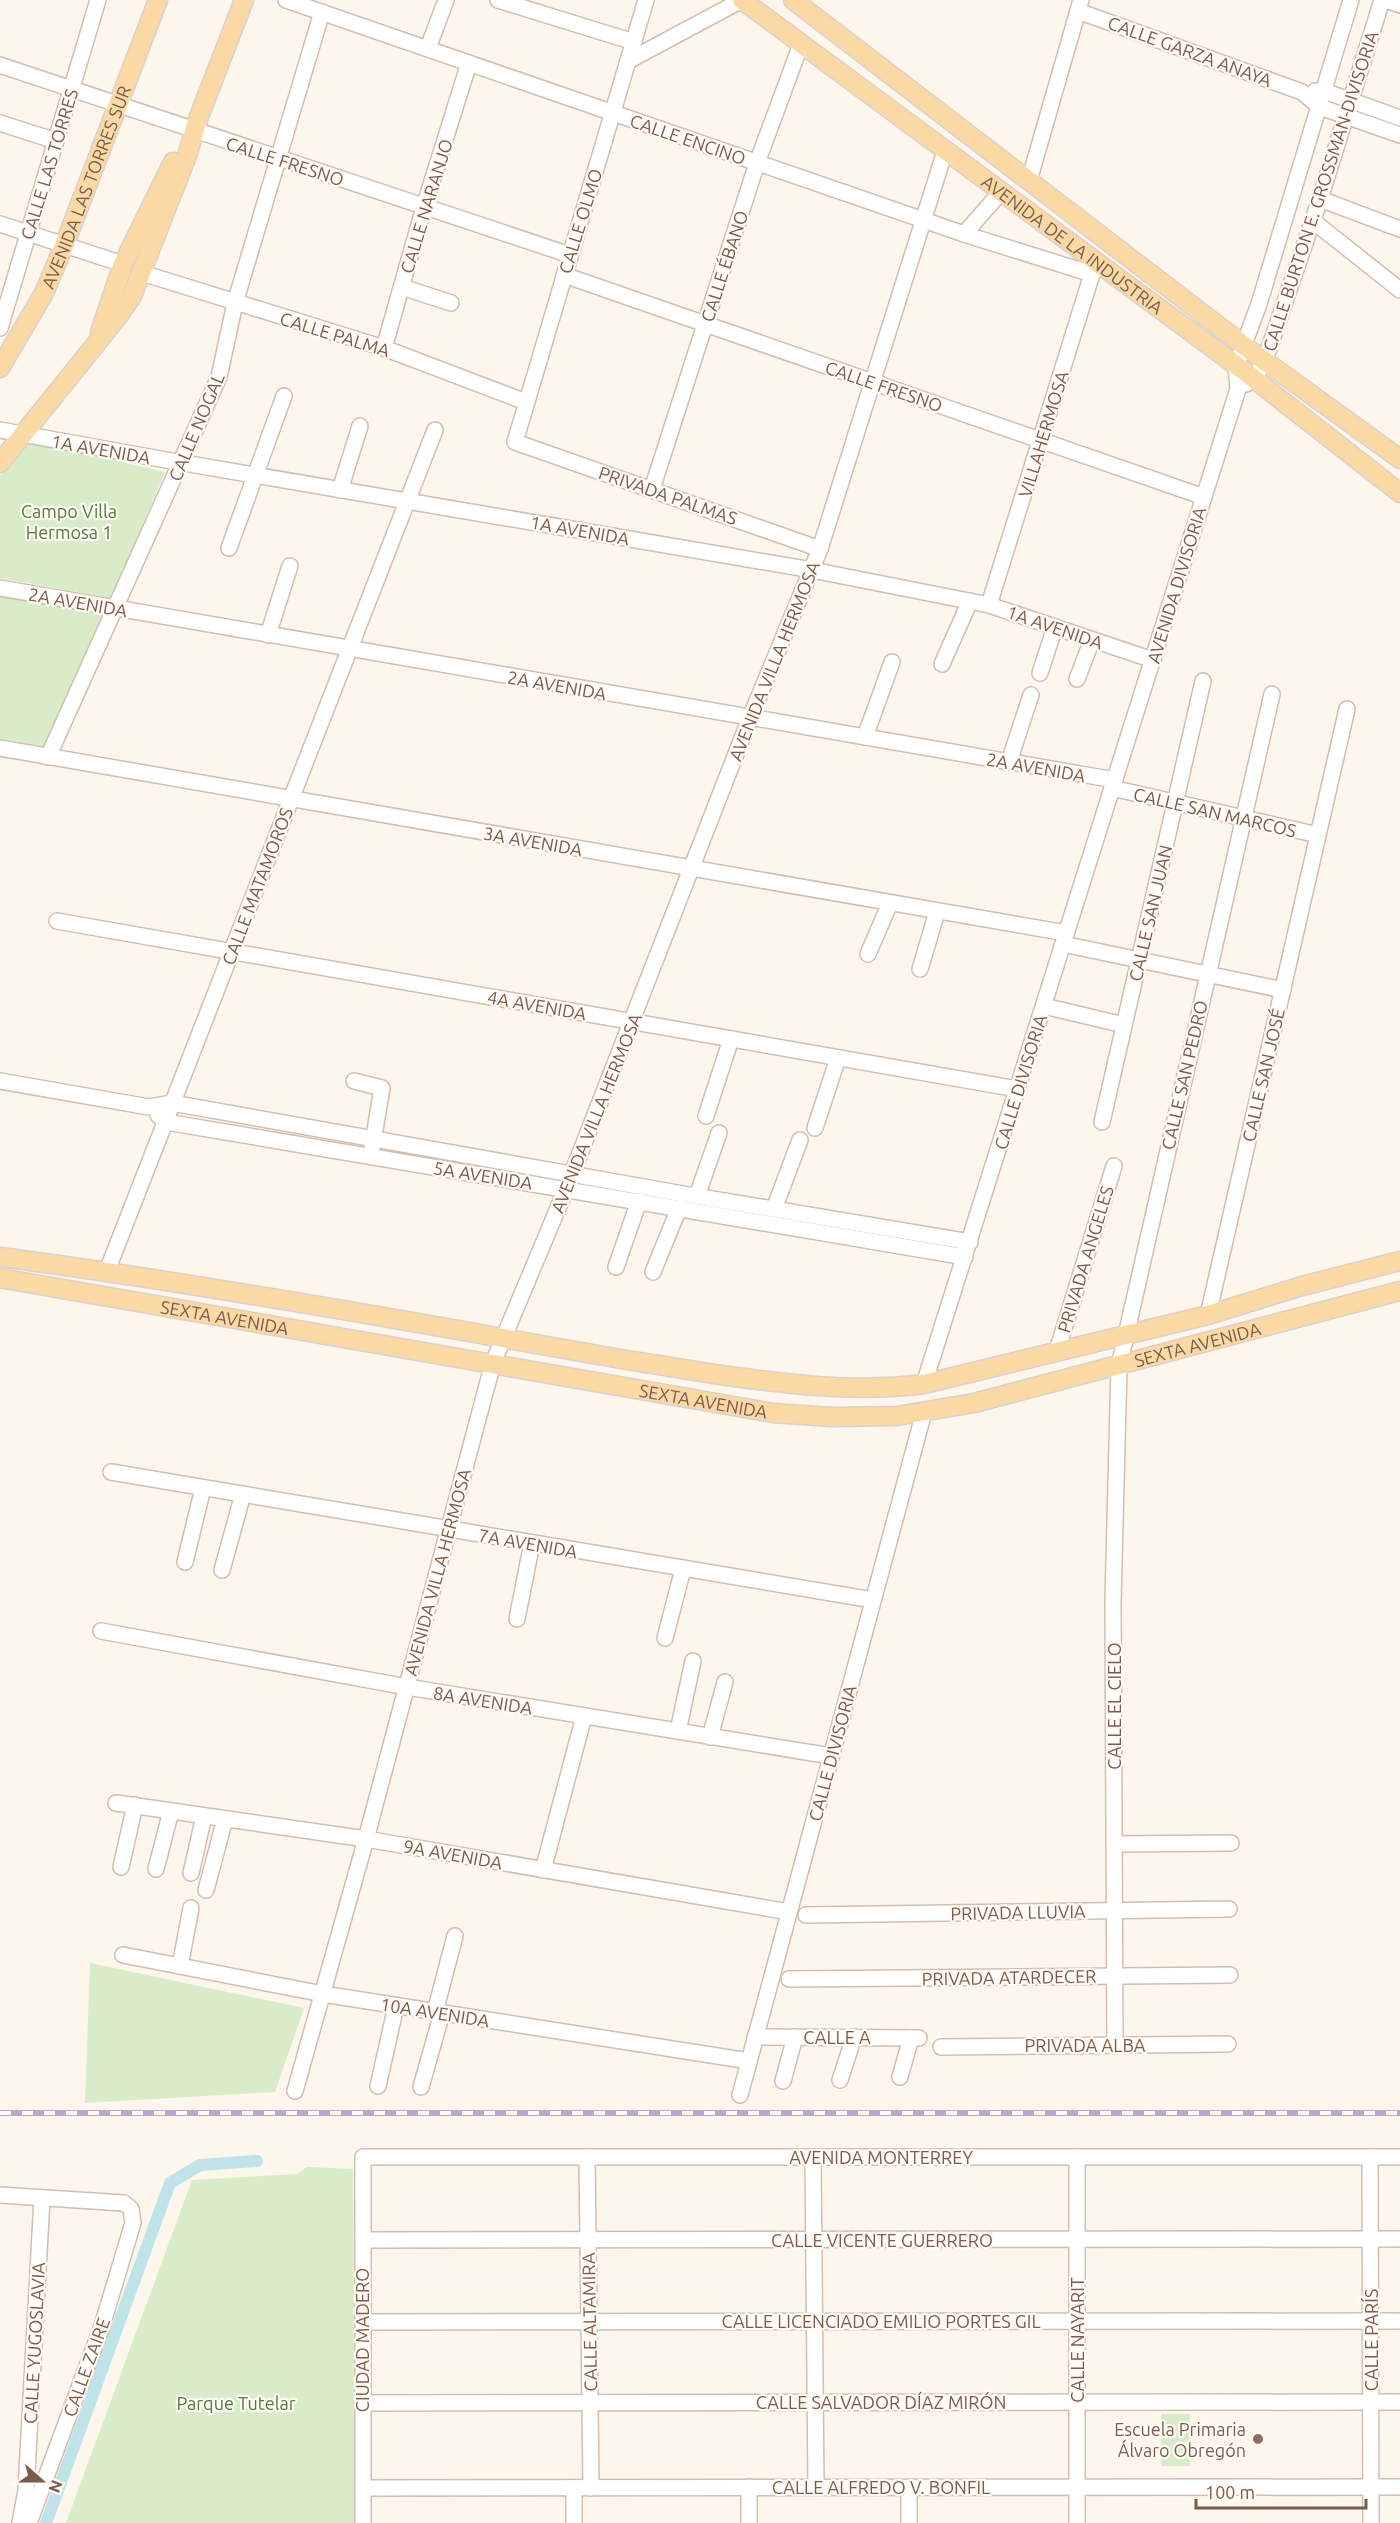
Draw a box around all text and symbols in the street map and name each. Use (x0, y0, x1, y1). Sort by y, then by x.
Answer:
street label: CALLE GARZA ANAYA (1105, 12, 1275, 90)
street label: CALLE BURTON E. GROSSMAN-DIVISORIA (1259, 28, 1381, 354)
street label: AVENIDA LAS TORRES SUR (37, 83, 134, 291)
street label: CALLE LAS TORRES (17, 86, 81, 242)
street label: CALLE ENCINO (627, 110, 749, 168)
street label: CALLE FRESNO (224, 133, 346, 189)
street label: CALLE NARANJO (396, 136, 456, 276)
street label: CALLE OLMO (555, 166, 605, 276)
street label: AVENIDA DE LA INDUSTRIA (978, 171, 1167, 318)
street label: CALLE ÉBANO (696, 208, 751, 324)
street label: CALLE PALMA (278, 308, 393, 360)
street label: CALLE FRESNO (823, 357, 945, 415)
street label: VILLAHERMOSA (1014, 368, 1072, 500)
street label: CALLE NOGAL (164, 370, 228, 484)
street label: 1A AVENIDA (50, 430, 152, 468)
street label: PRIVADA PALMAS (596, 462, 740, 528)
park label: Campo Villa Hermosa 1 (21, 501, 117, 542)
street label: AVENIDA DIVISORIA (1143, 504, 1209, 666)
street label: 1A AVENIDA (529, 511, 631, 549)
street label: AVENIDA VILLA HERMOSA (725, 558, 823, 764)
street label: 2A AVENIDA (27, 583, 129, 621)
street label: 1A AVENIDA (1004, 601, 1106, 653)
street label: 2A AVENIDA (506, 666, 608, 704)
street label: 2A AVENIDA (985, 748, 1087, 786)
street label: CALLE SAN MARCOS (1132, 784, 1298, 840)
street label: CALLE MATAMOROS (218, 804, 296, 968)
street label: 3A AVENIDA (482, 822, 584, 860)
street label: CALLE SAN JUAN (1125, 843, 1175, 983)
street label: 4A AVENIDA (486, 986, 588, 1024)
street label: CALLE SAN PEDRO (1157, 998, 1211, 1152)
street label: CALLE SAN JOSÉ (1237, 1006, 1288, 1144)
street label: AVENIDA VILLA HERMOSA (547, 1010, 645, 1216)
street label: CALLE DIVISORIA (990, 1012, 1050, 1152)
street label: 5A AVENIDA (432, 1157, 534, 1193)
street label: PRIVADA ANGELES (1053, 1183, 1117, 1335)
street label: SEXTA AVENIDA (159, 1296, 291, 1338)
street label: SEXTA AVENIDA (1132, 1318, 1263, 1370)
street label: SEXTA AVENIDA (638, 1380, 769, 1422)
street label: AVENIDA VILLA HERMOSA (400, 1466, 474, 1678)
street label: 7A AVENIDA (477, 1524, 579, 1562)
street label: CALLE EL CIELO (1104, 1642, 1124, 1770)
street label: 8A AVENIDA (432, 1682, 534, 1718)
street label: CALLE DIVISORIA (804, 1683, 860, 1823)
street label: 9A AVENIDA (402, 1835, 504, 1873)
street label: PRIVADA LLUVIA (950, 1901, 1086, 1923)
street label: PRIVADA ATARDECER (921, 1965, 1097, 1989)
street label: 10A AVENIDA (379, 1994, 491, 2031)
street label: CALLE A (803, 2027, 871, 2047)
street label: PRIVADA ALBA (1024, 2035, 1146, 2055)
street label: AVENIDA MONTERREY (789, 2147, 973, 2167)
street label: CALLE VICENTE GUERRERO (771, 2230, 993, 2250)
street label: CALLE ALTAMIRA (578, 2252, 600, 2392)
street label: CALLE YUGOSLAVIA (20, 2261, 48, 2424)
street label: CIUDAD MADERO (352, 2268, 372, 2412)
street label: CALLE NAYARIT (1067, 2277, 1087, 2403)
street label: CALLE PARÍS (1360, 2289, 1381, 2391)
street label: CALLE LICENCIADO EMILIO PORTES GIL (721, 2311, 1041, 2331)
street label: CALLE ZAIRE (59, 2315, 113, 2419)
street label: CALLE SALVADOR DÍAZ MIRÓN (756, 2391, 1006, 2412)
park label: Parque Tutelar (176, 2393, 296, 2413)
place label: Escuela Primaria Álvaro Obregón (1114, 2419, 1246, 2460)
marker: Escuela Primaria Álvaro Obregón (1251, 2432, 1265, 2446)
north arrow (12, 2451, 72, 2511)
scale bar (1196, 2472, 1366, 2510)
street label: CALLE ALFREDO V. BONFIL (772, 2477, 990, 2497)
text: N (45, 2478, 67, 2495)
text: 100 m (1205, 2482, 1255, 2502)

